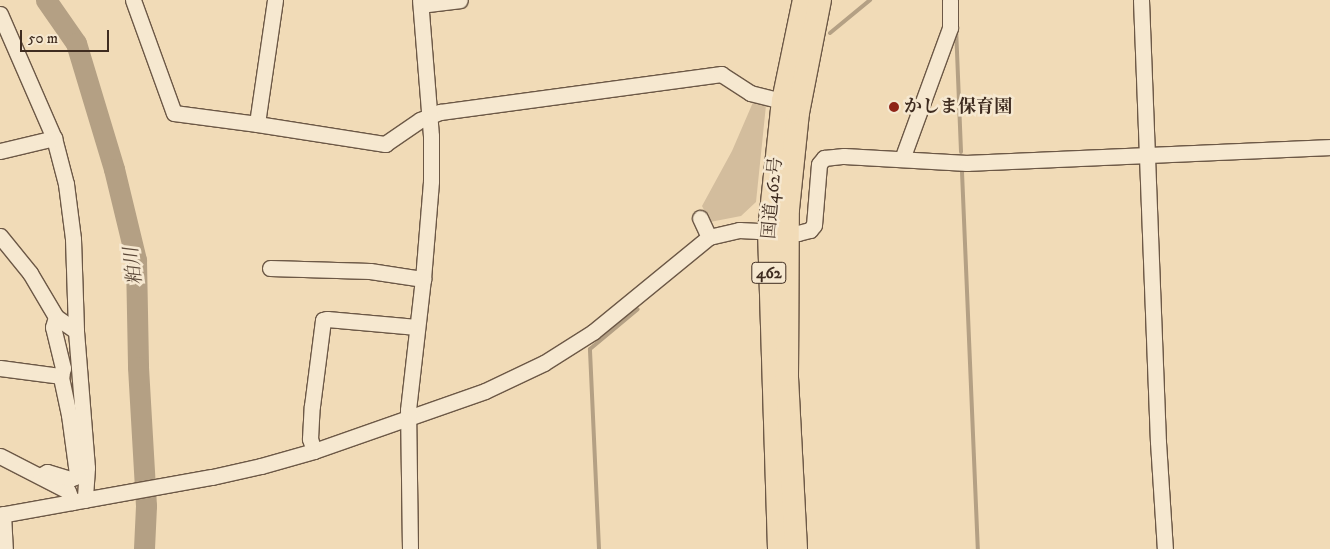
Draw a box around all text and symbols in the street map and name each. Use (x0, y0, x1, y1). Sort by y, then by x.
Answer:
scale bar (22, 20, 111, 52)
text: 50 m (28, 29, 58, 48)
place label: かしま保育園 (904, 96, 1012, 118)
marker: かしま保育園 (888, 101, 900, 113)
street label: 国道462号 (759, 156, 787, 240)
water label: 粕川 (120, 246, 148, 286)
road number: 462 (750, 260, 788, 286)

